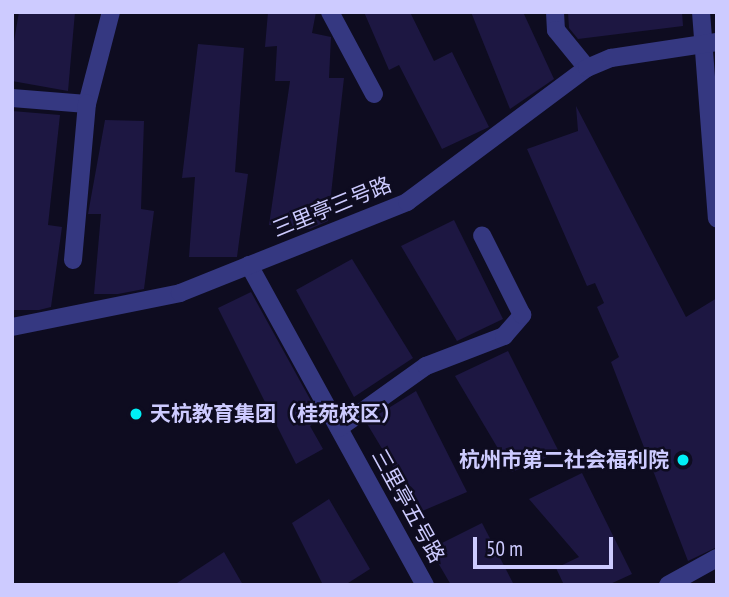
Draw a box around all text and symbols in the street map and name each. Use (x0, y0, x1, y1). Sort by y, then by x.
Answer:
street label: 三里亭三号路 (269, 172, 395, 242)
place label: 天杭教育集团（桂苑校区） (150, 401, 402, 427)
marker: 天杭教育集团（桂苑校区） (128, 406, 144, 422)
street label: 三里亭五号路 (366, 445, 450, 567)
place label: 杭州市第二社会福利院 (459, 447, 669, 473)
marker: 杭州市第二社会福利院 (675, 452, 691, 468)
scale bar (477, 524, 617, 568)
text: 50 m (486, 535, 523, 562)

